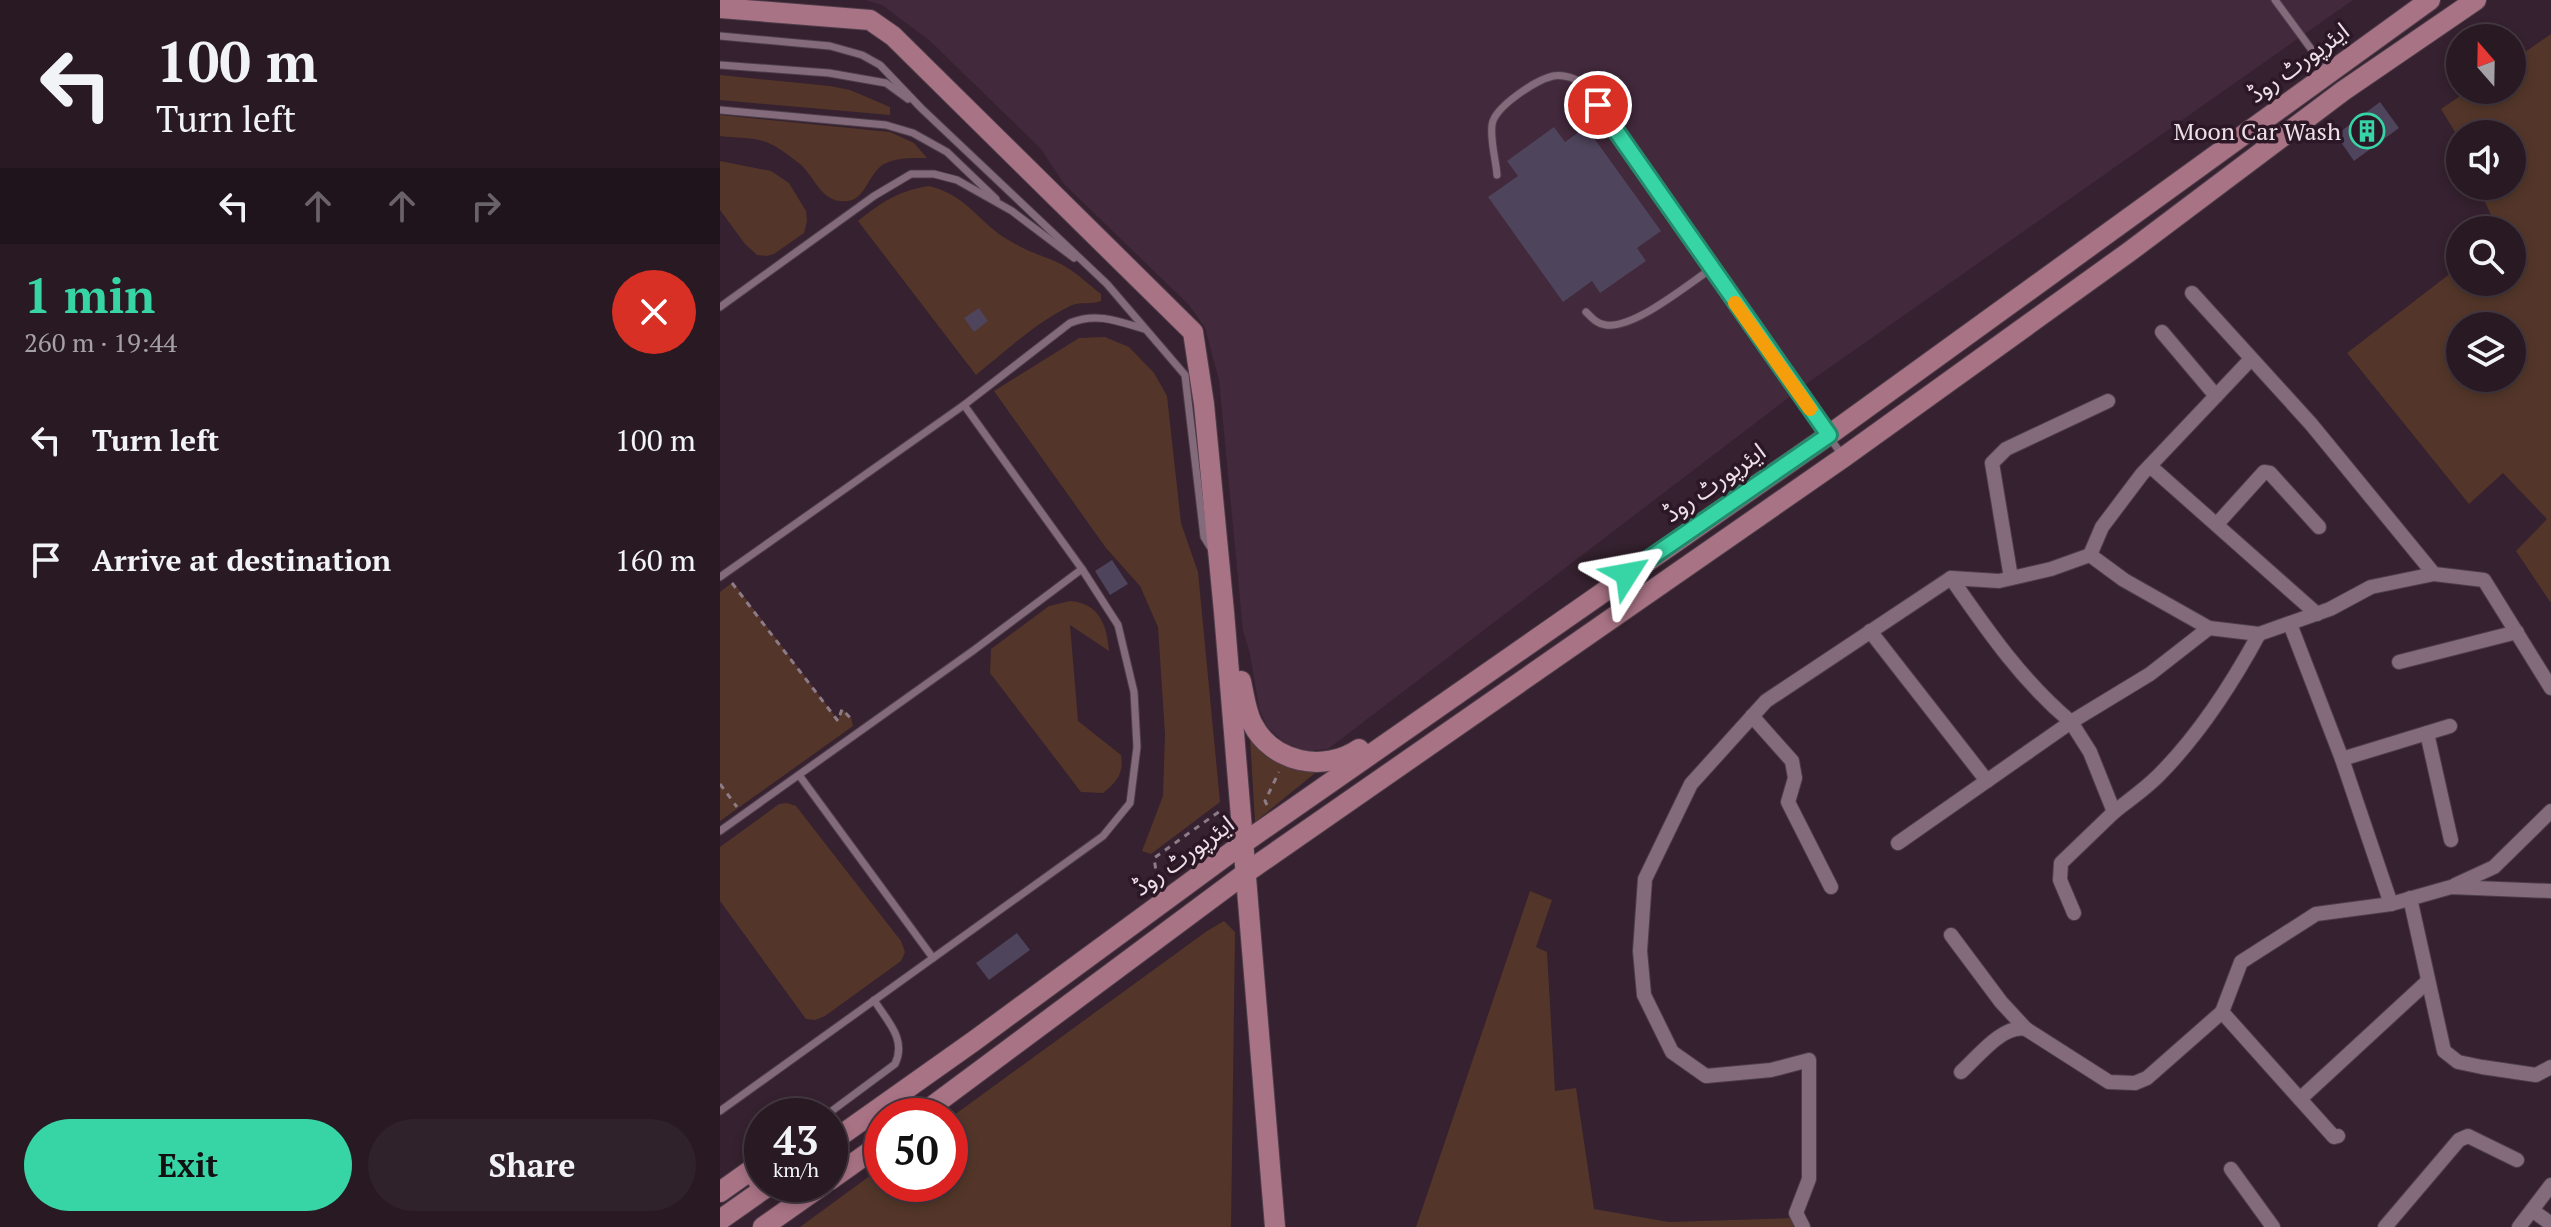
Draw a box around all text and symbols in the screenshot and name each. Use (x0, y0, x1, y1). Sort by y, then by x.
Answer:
street label: ایئرپورٹ روڈ (2241, 14, 2355, 110)
text: 100 m (156, 24, 318, 98)
north arrow (2446, 24, 2526, 104)
map controls (2446, 24, 2526, 392)
icon: left (24, 32, 128, 136)
pin (1564, 71, 1632, 139)
icon: arrive (1576, 83, 1620, 127)
text: Turn left (156, 95, 296, 142)
building icon: Moon Car Wash (2348, 112, 2386, 150)
place label: Moon Car Wash (2173, 115, 2341, 147)
button: sound (2446, 120, 2526, 200)
icon: left (212, 184, 256, 228)
icon: ahead (296, 184, 340, 228)
icon: ahead (380, 184, 424, 228)
icon: right (464, 184, 508, 228)
button: search (2446, 216, 2526, 296)
text: 1 min (24, 263, 155, 327)
button: close (612, 270, 696, 354)
button: layers (2446, 312, 2526, 392)
text: 260 m · 19:44 (24, 325, 177, 359)
icon: left (24, 418, 68, 462)
text: Turn left (92, 420, 219, 460)
text: 100 m (615, 420, 696, 460)
street label: ایئرپورٹ روڈ (1657, 435, 1772, 529)
position arrow (1585, 532, 1669, 616)
icon: arrive (24, 538, 68, 582)
text: Arrive at destination (92, 540, 391, 580)
text: 160 m (615, 540, 696, 580)
street label: ایئرپورٹ روڈ (1126, 807, 1240, 903)
speed limit sign: 50 (864, 1098, 968, 1202)
text: 43 (773, 1113, 819, 1166)
button: Exit (24, 1119, 352, 1211)
button: Share (368, 1119, 696, 1211)
text: km/h (773, 1156, 819, 1183)

